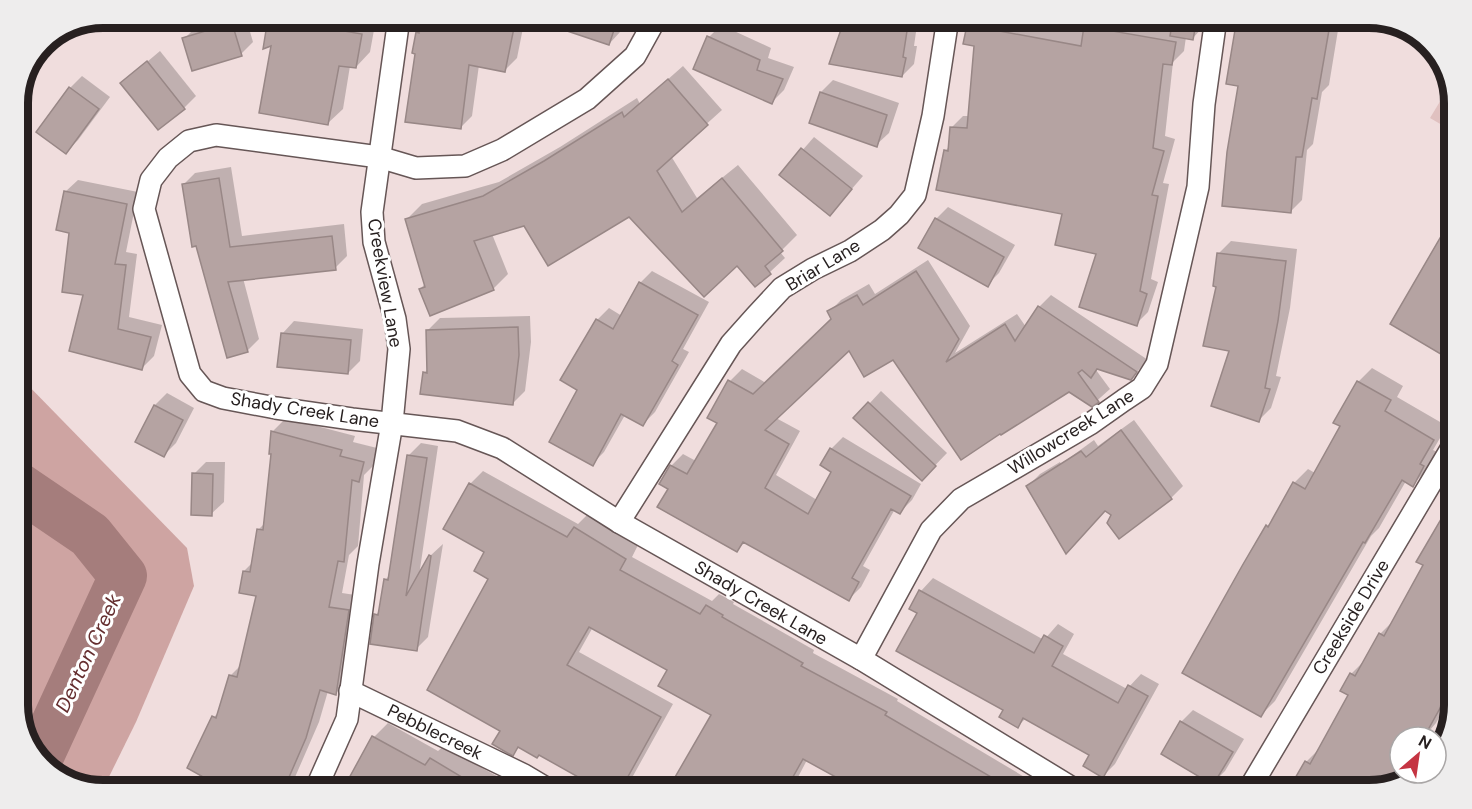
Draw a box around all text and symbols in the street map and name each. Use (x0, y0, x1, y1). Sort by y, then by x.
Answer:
street label: Creekview Lane (362, 217, 408, 349)
street label: Briar Lane (781, 233, 865, 297)
street label: Willowcreek Lane (1003, 384, 1139, 480)
street label: Shady Creek Lane (229, 386, 381, 434)
street label: Shady Creek Lane (690, 555, 832, 651)
street label: Creekside Drive (1307, 555, 1395, 679)
water label: Denton Creek (49, 589, 127, 716)
street label: Pebblecreek (383, 699, 487, 765)
north arrow (1388, 725, 1448, 785)
text: N (1415, 730, 1435, 754)

